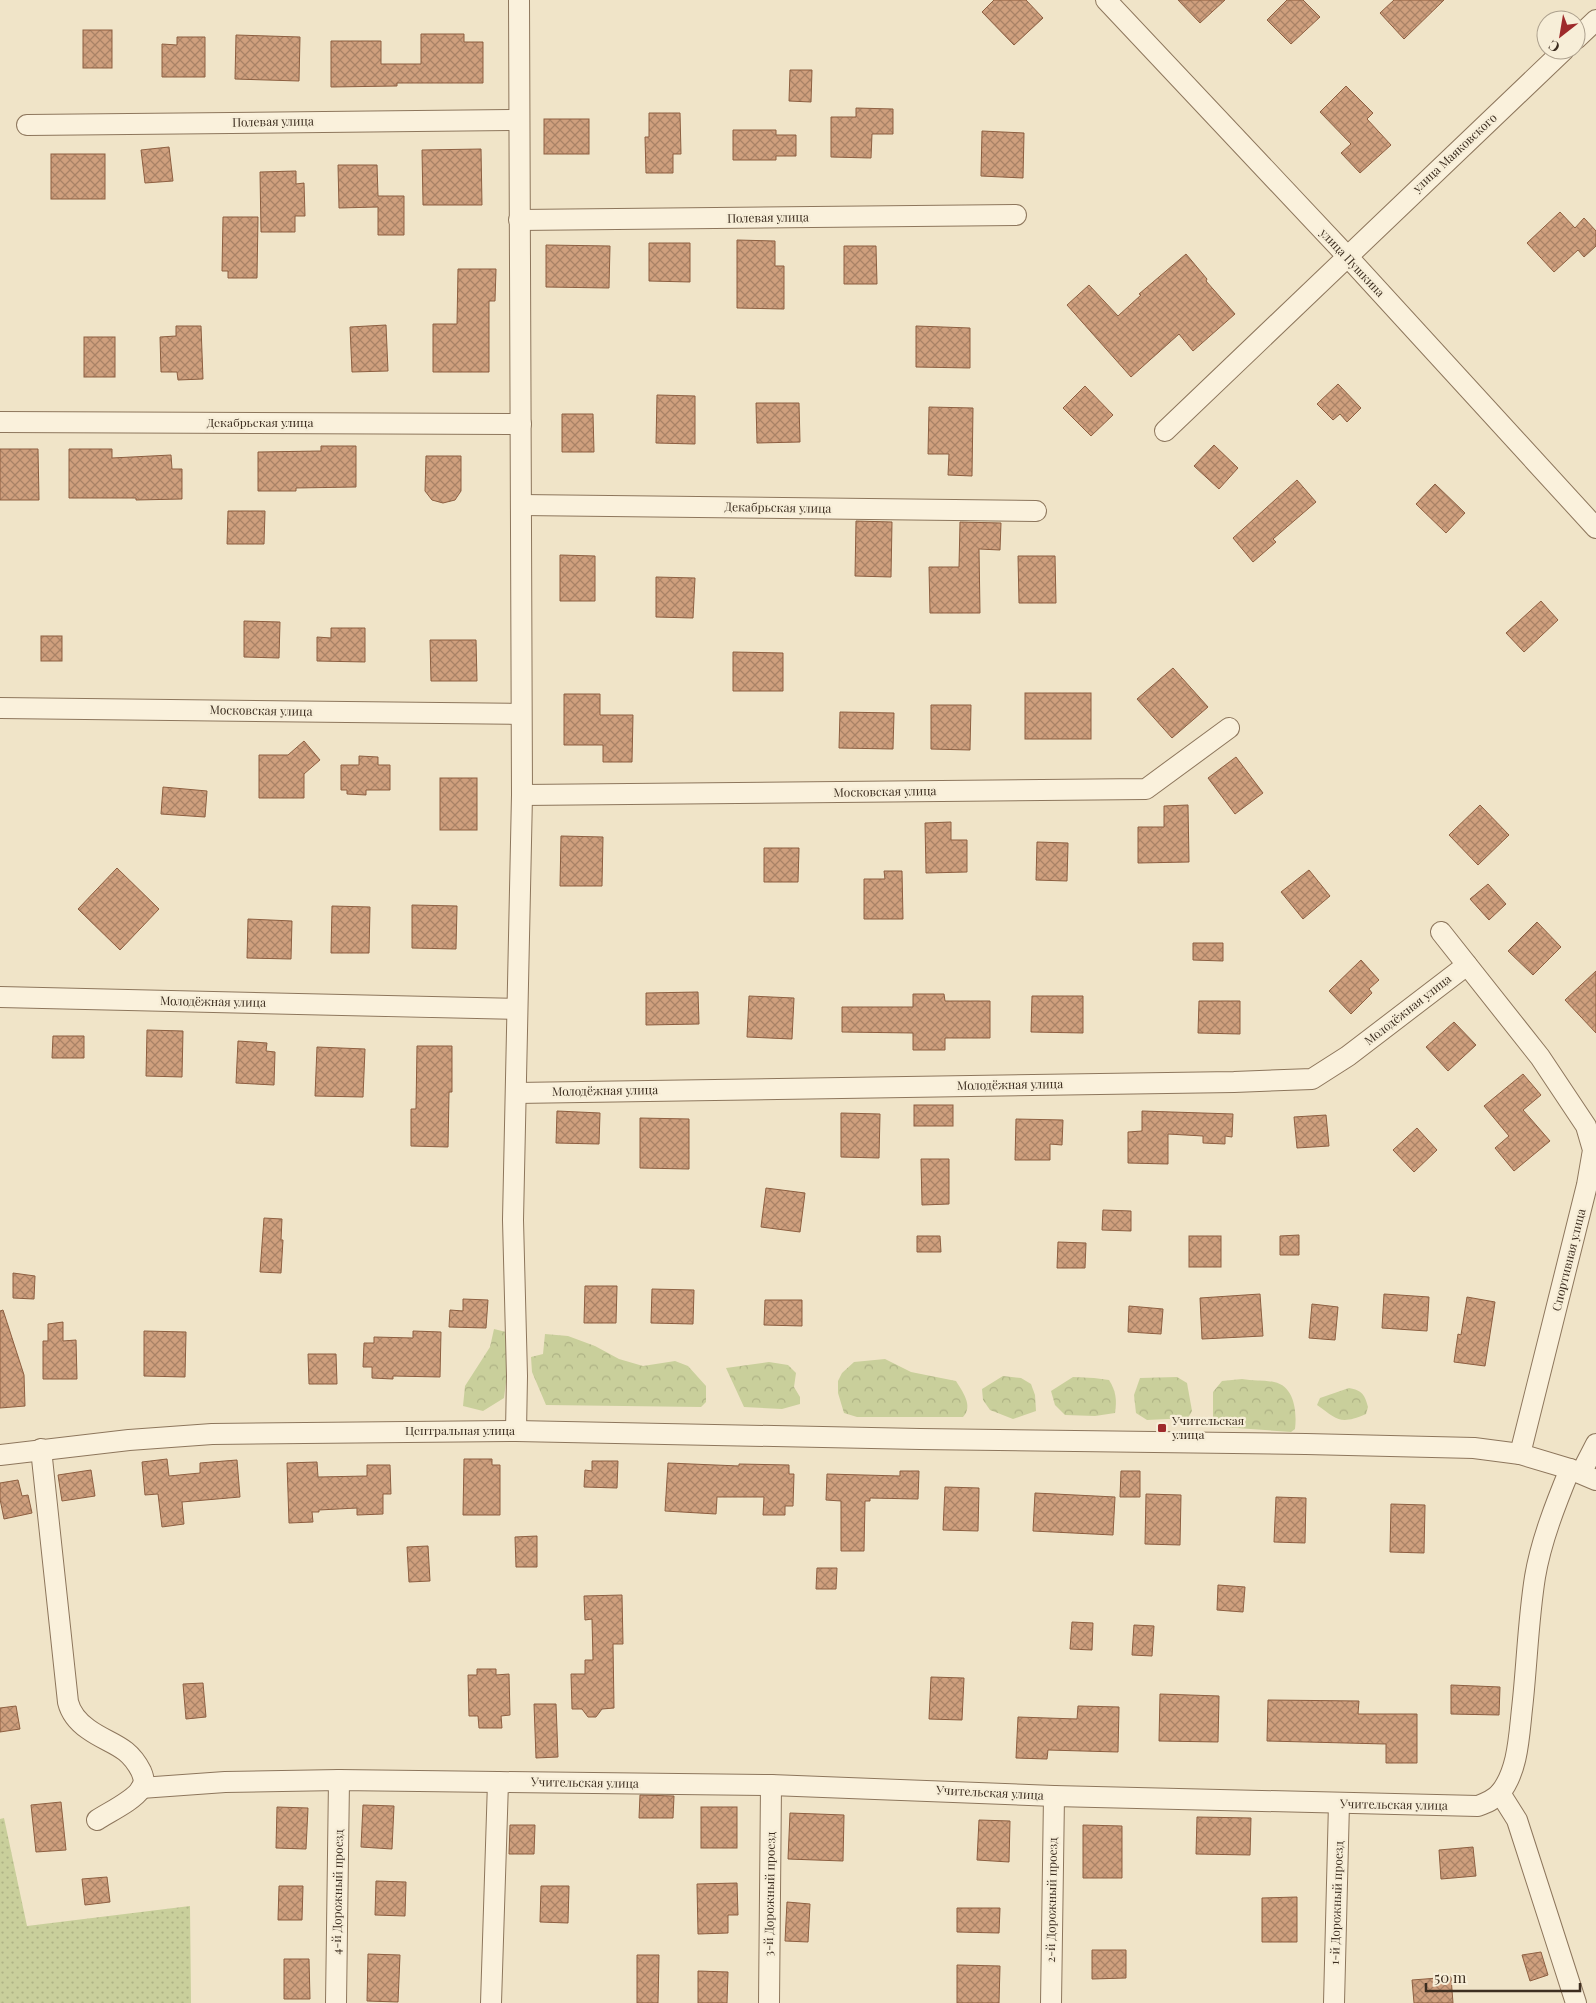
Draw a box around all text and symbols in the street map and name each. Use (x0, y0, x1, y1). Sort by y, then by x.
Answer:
north arrow (1536, 10, 1586, 60)
text: С (1545, 36, 1563, 57)
street label: улица Маяковского (1408, 109, 1500, 196)
street label: Полевая улица (232, 112, 314, 130)
street label: Полевая улица (727, 208, 809, 226)
street label: улица Пушкина (1316, 224, 1389, 300)
street label: Декабрьская улица (207, 414, 313, 430)
street label: Декабрьская улица (725, 498, 832, 516)
street label: Московская улица (209, 701, 313, 719)
street label: Московская улица (833, 782, 937, 800)
street label: Молодёжная улица (1361, 970, 1454, 1048)
street label: Молодёжная улица (160, 992, 266, 1010)
street label: Молодёжная улица (957, 1075, 1063, 1093)
street label: Молодёжная улица (552, 1081, 658, 1099)
street label: Спортивная улица (1548, 1207, 1588, 1313)
place label: Учительская улица (1171, 1412, 1245, 1442)
street label: Центральная улица (405, 1422, 515, 1438)
marker: Учительская улица (1156, 1422, 1168, 1434)
street label: Учительская улица (530, 1773, 639, 1791)
street label: Учительская улица (935, 1781, 1044, 1803)
street label: Учительская улица (1339, 1795, 1448, 1813)
street label: 4-й Дорожный проезд (328, 1828, 346, 1955)
street label: 3-й Дорожный проезд (760, 1831, 778, 1957)
street label: 2-й Дорожный проезд (1042, 1837, 1060, 1963)
street label: 1-й Дорожный проезд (1326, 1840, 1346, 1965)
scale bar (1426, 1960, 1580, 1992)
text: 50 m (1434, 1967, 1467, 1987)

